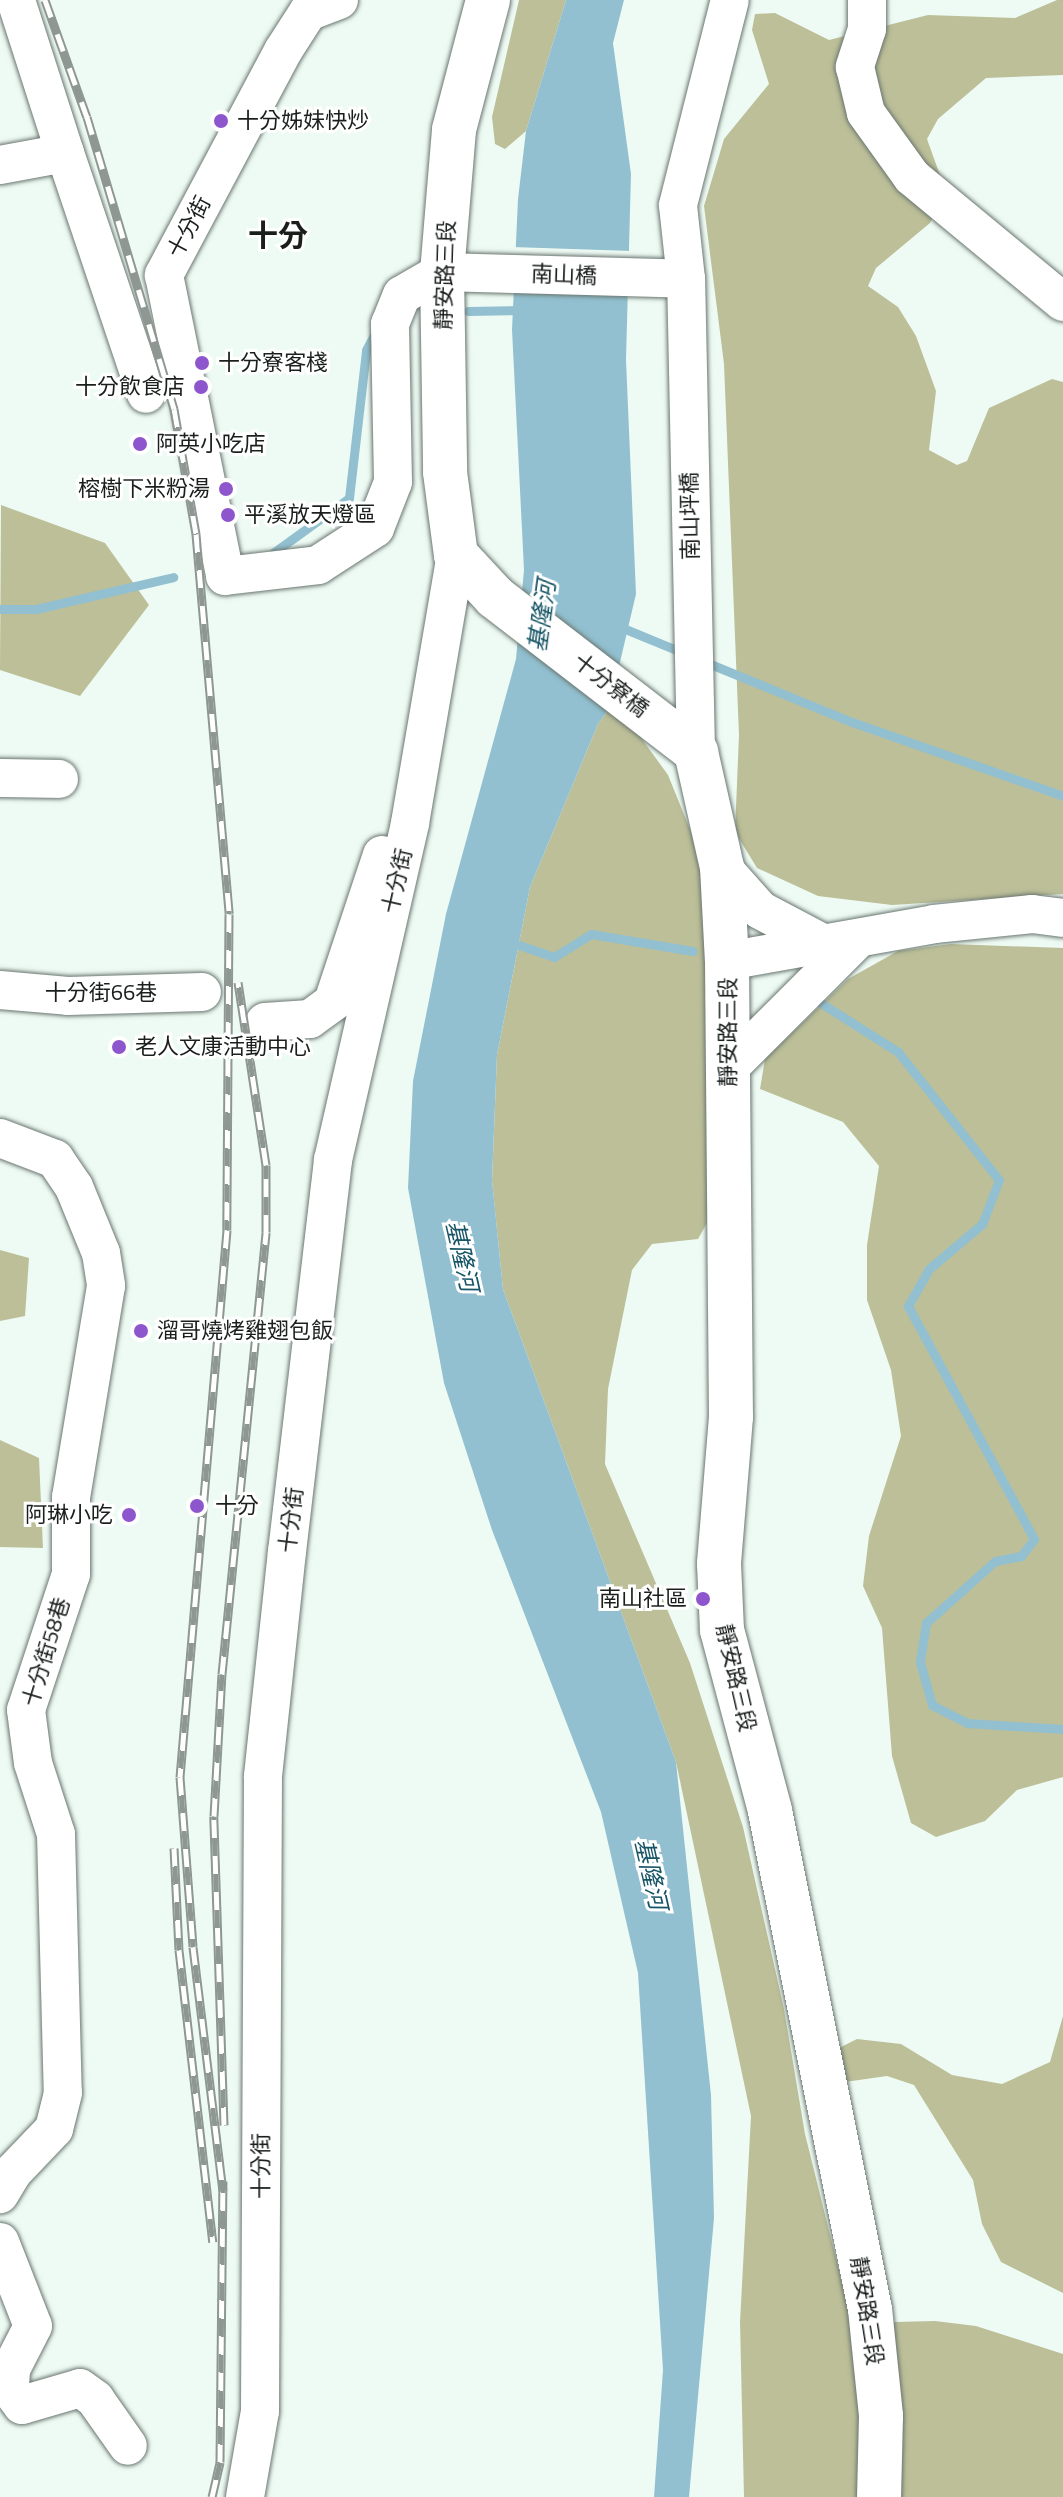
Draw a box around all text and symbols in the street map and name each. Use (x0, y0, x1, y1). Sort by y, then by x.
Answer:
place label: 十分姊妹快炒 (237, 108, 369, 134)
marker: 十分姊妹快炒 (212, 112, 230, 130)
street label: 十分街 (162, 192, 216, 262)
district label: 十分 (248, 217, 308, 253)
street label: 靜安路三段 (430, 220, 460, 330)
street label: 南山橋 (531, 261, 597, 289)
place label: 十分寮客棧 (218, 350, 328, 376)
marker: 十分寮客棧 (193, 354, 211, 372)
place label: 十分飲食店 (75, 374, 185, 400)
marker: 十分飲食店 (192, 378, 210, 396)
place label: 阿英小吃店 (156, 431, 266, 457)
marker: 阿英小吃店 (131, 435, 149, 453)
street label: 南山坪橋 (676, 472, 704, 560)
place label: 榕樹下米粉湯 (78, 476, 210, 502)
marker: 榕樹下米粉湯 (217, 480, 235, 498)
place label: 平溪放天燈區 (244, 502, 376, 528)
marker: 平溪放天燈區 (219, 506, 237, 524)
water label: 基隆河 (523, 578, 561, 654)
street label: 十分寮橋 (568, 648, 654, 722)
street label: 十分街 (377, 846, 417, 916)
street label: 靜安路三段 (715, 977, 741, 1087)
street label: 十分街66巷 (45, 980, 157, 1006)
place label: 老人文康活動中心 (135, 1034, 311, 1060)
marker: 老人文康活動中心 (110, 1038, 128, 1056)
water label: 基隆河 (440, 1218, 484, 1294)
place label: 溜哥燒烤雞翅包飯 (157, 1318, 333, 1344)
marker: 溜哥燒烤雞翅包飯 (132, 1322, 150, 1340)
street label: 十分街 (274, 1486, 308, 1554)
place label: 十分 (215, 1493, 259, 1519)
marker: 十分 (186, 1495, 208, 1517)
place label: 阿琳小吃 (25, 1502, 113, 1528)
marker: 阿琳小吃 (120, 1506, 138, 1524)
place label: 南山社區 (599, 1586, 687, 1612)
marker: 南山社區 (694, 1590, 712, 1608)
street label: 十分街58巷 (17, 1594, 75, 1710)
street label: 靜安路三段 (711, 1621, 761, 1735)
water label: 基隆河 (629, 1836, 673, 1912)
street label: 十分街 (248, 2133, 274, 2199)
street label: 靜安路三段 (845, 2255, 889, 2367)

